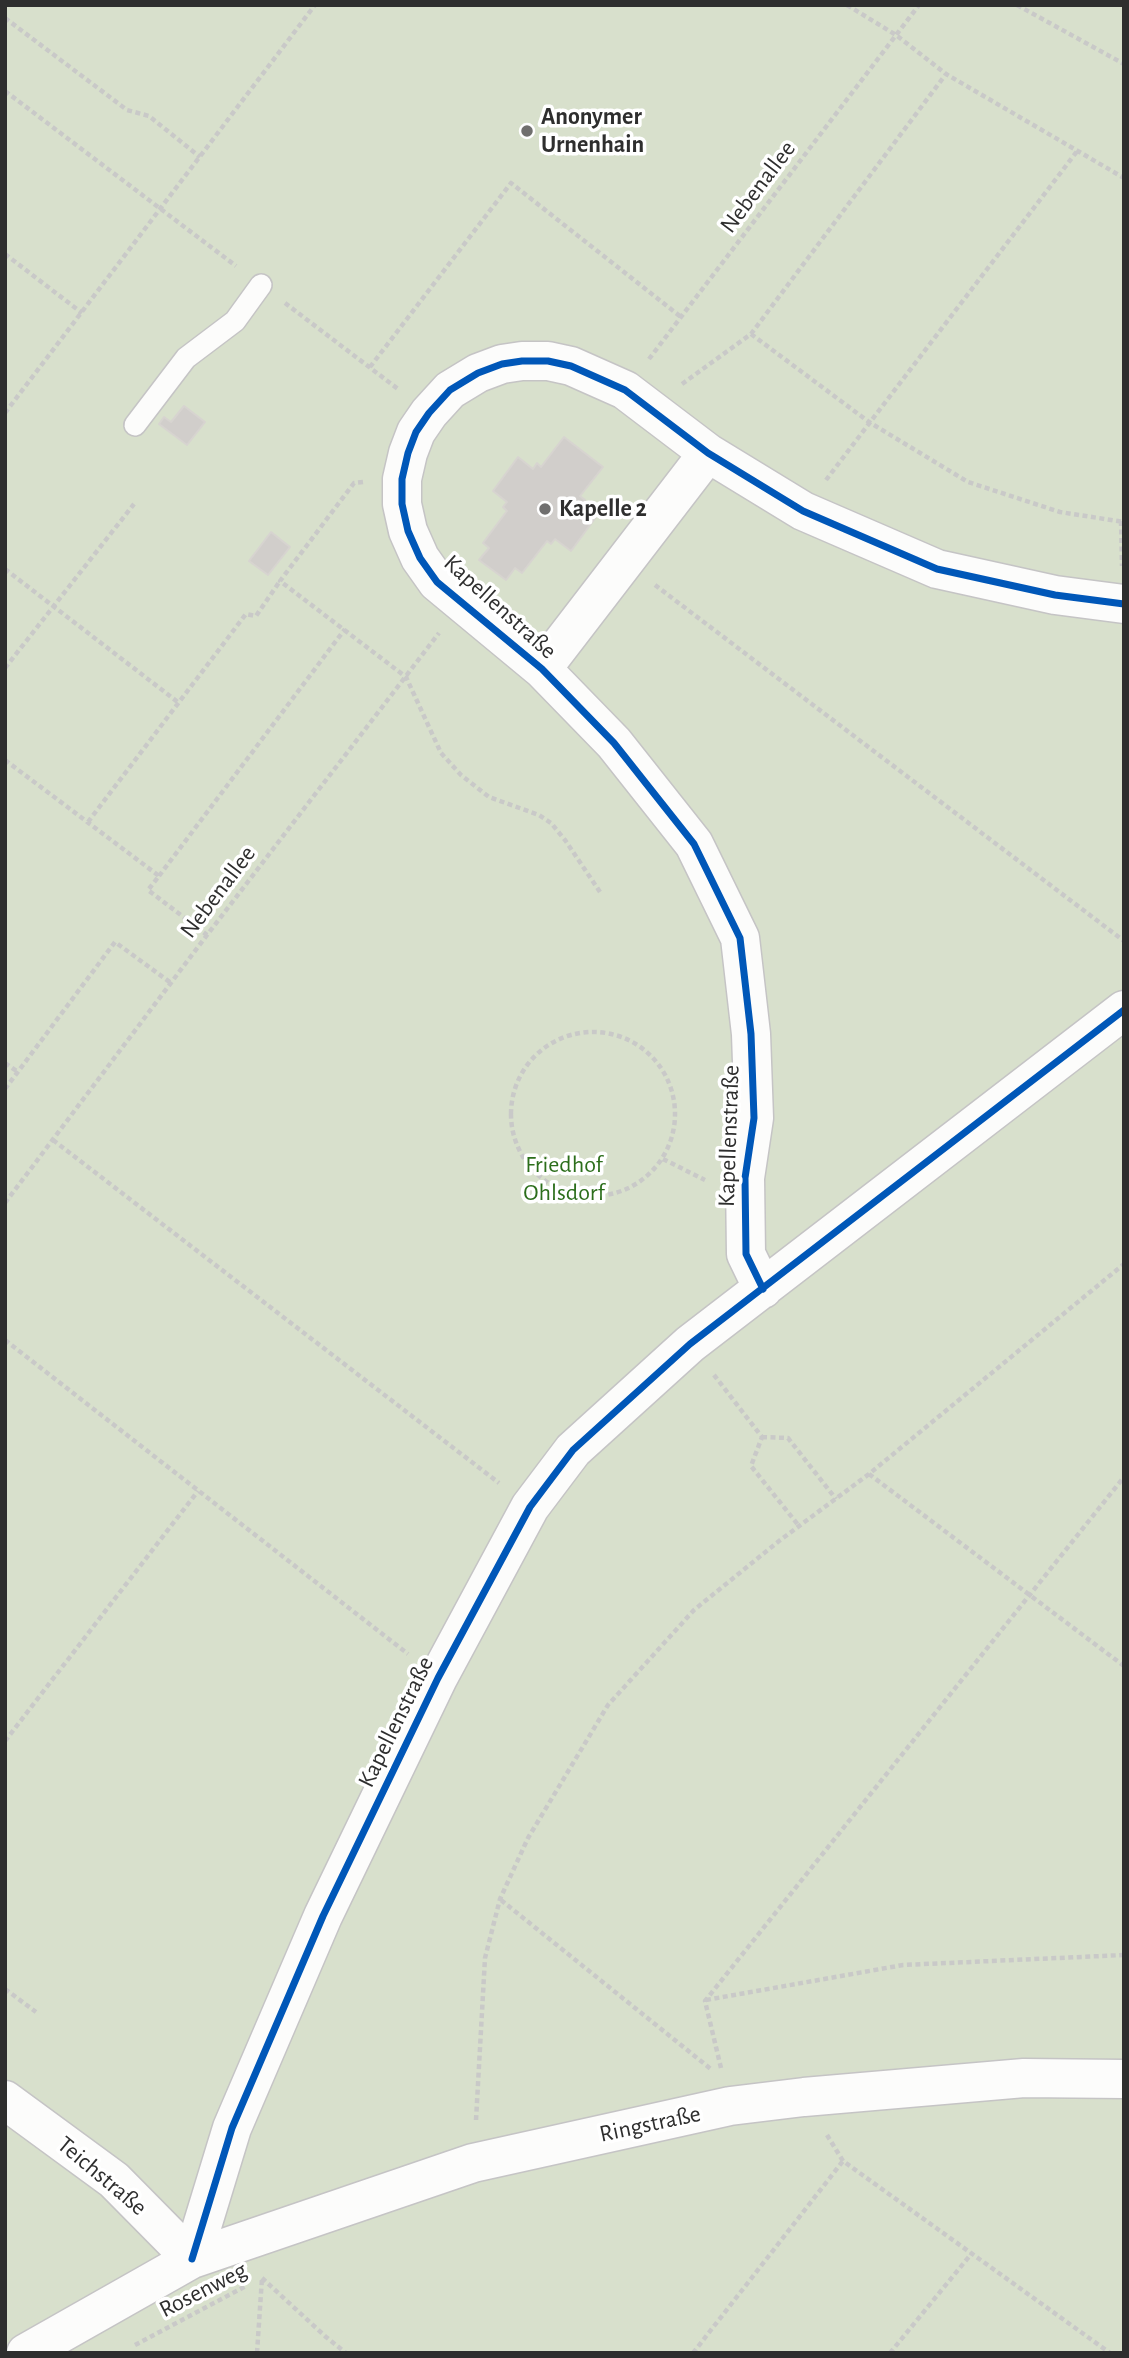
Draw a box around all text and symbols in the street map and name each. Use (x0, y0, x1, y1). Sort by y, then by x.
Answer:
place label: Anonymer Urnenhain (541, 103, 644, 159)
marker: Anonymer Urnenhain (519, 123, 535, 139)
street label: Nebenallee (714, 135, 802, 239)
place label: Kapelle 2 (559, 495, 647, 523)
marker: Kapelle 2 (537, 501, 553, 517)
street label: Kapellenstraße (438, 549, 562, 665)
street label: Nebenallee (174, 840, 262, 944)
street label: Kapellenstraße (712, 1065, 746, 1207)
park label: Friedhof Ohlsdorf (523, 1151, 605, 1207)
street label: Kapellenstraße (352, 1652, 440, 1792)
street label: Ringstraße (597, 2099, 703, 2149)
street label: Teichstraße (51, 2130, 153, 2222)
street label: Rosenweg (154, 2256, 252, 2324)

